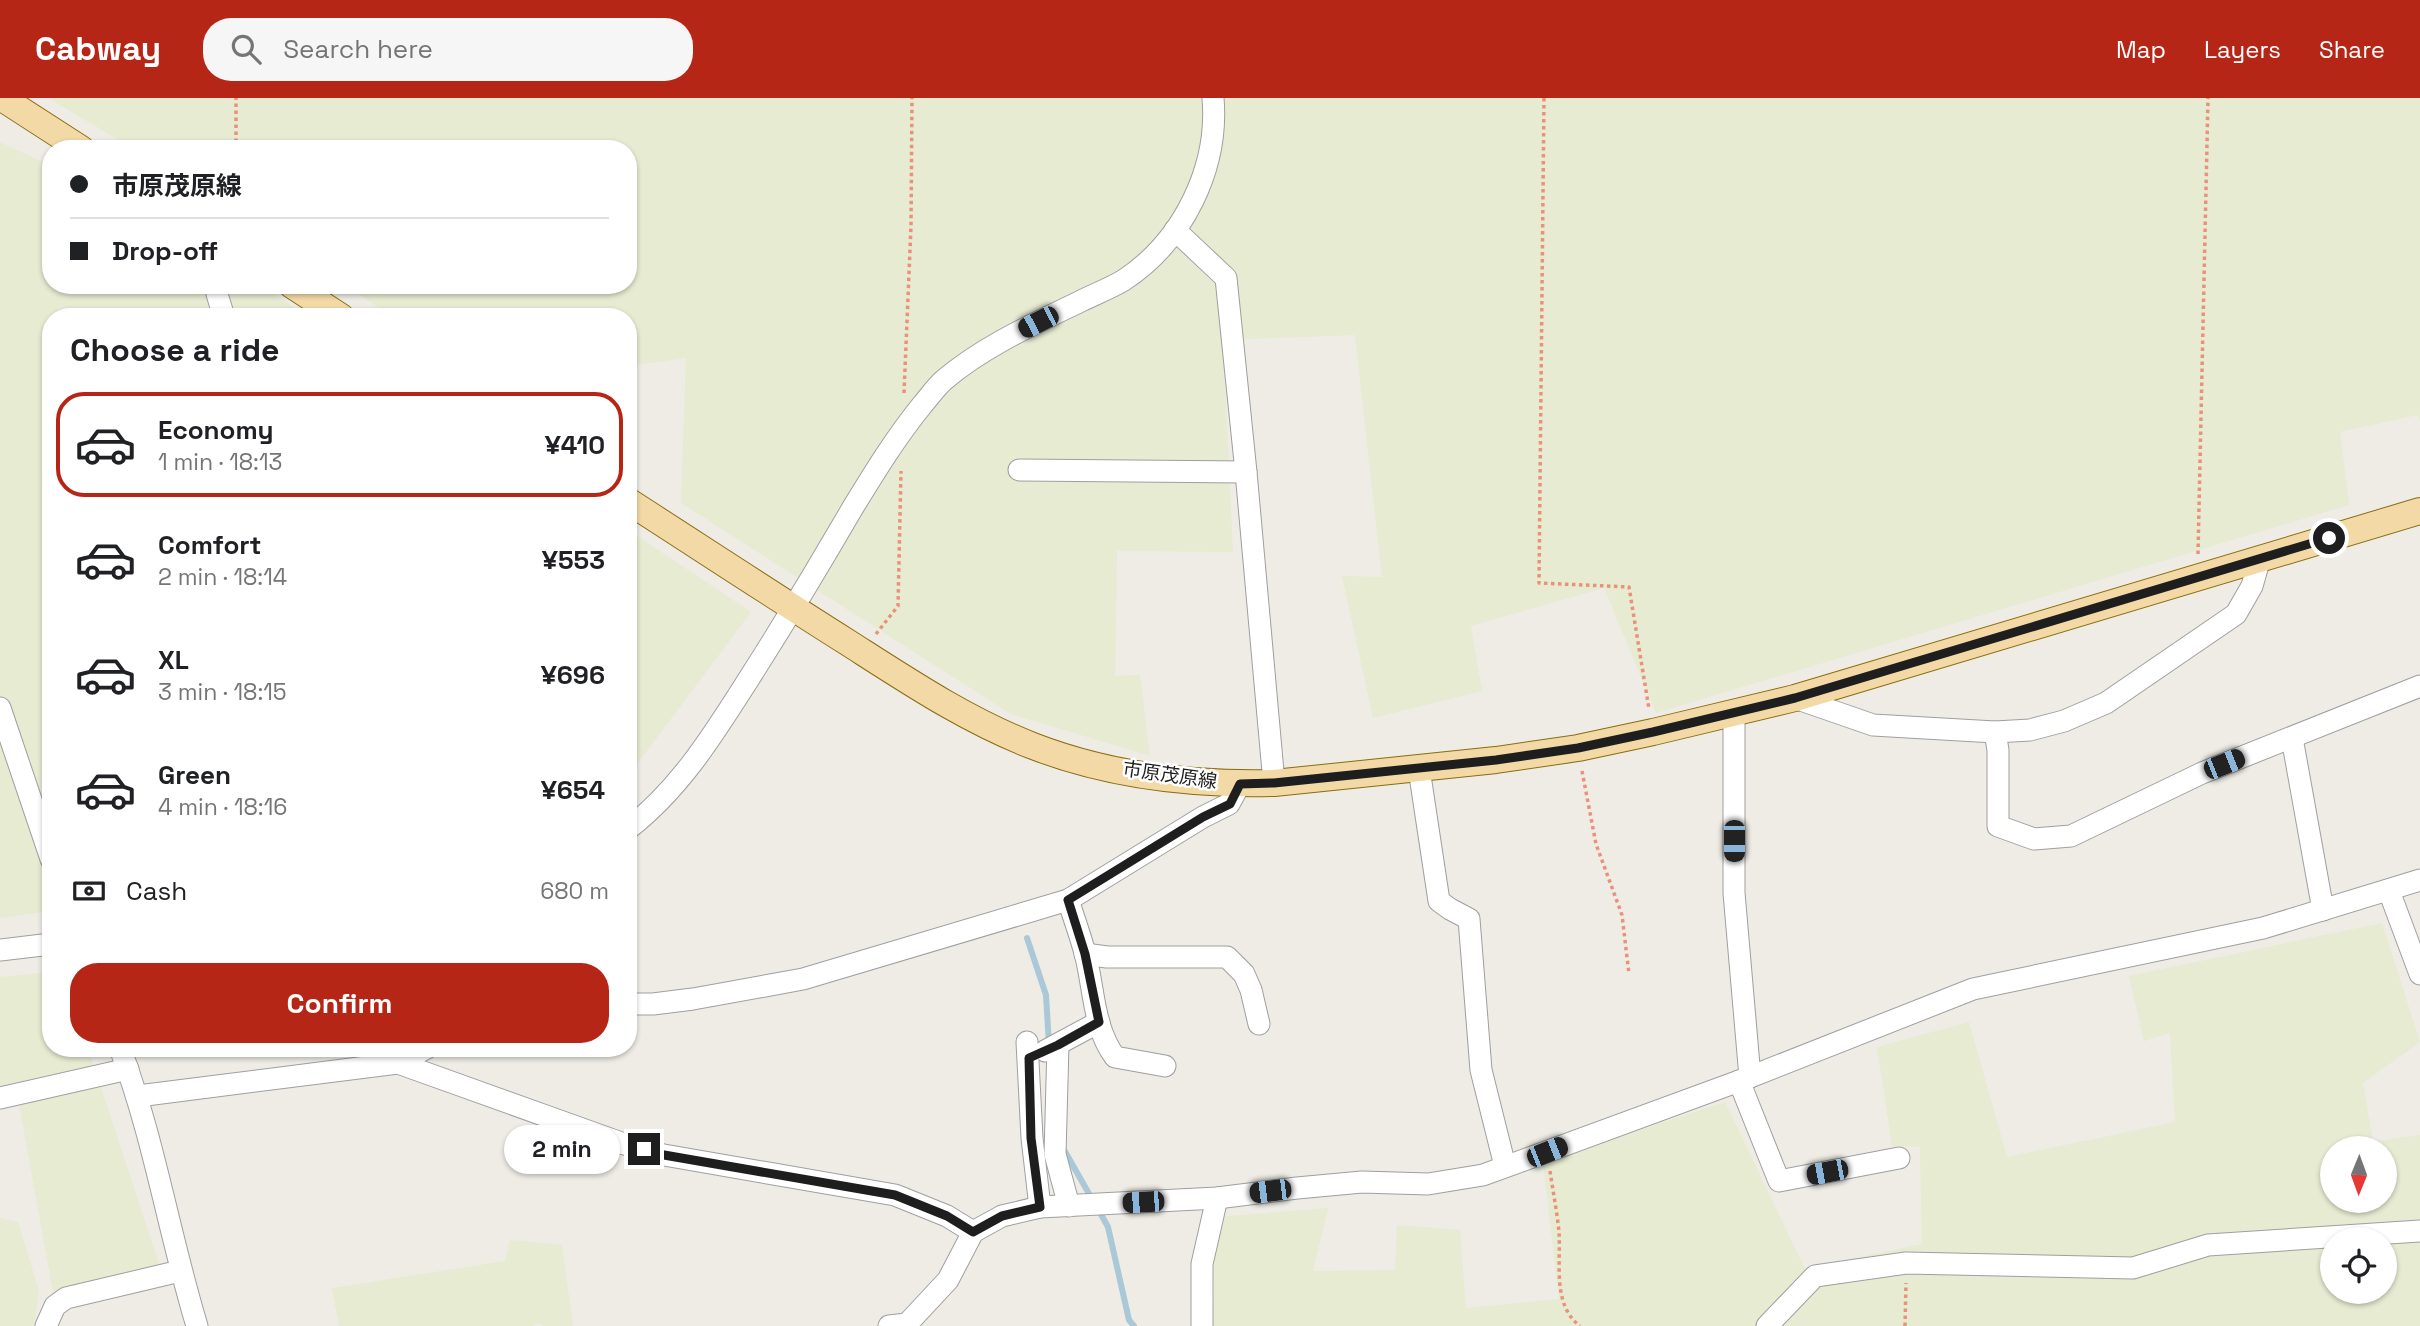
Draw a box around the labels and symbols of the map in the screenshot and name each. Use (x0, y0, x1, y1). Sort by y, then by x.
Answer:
car (1015, 303, 1062, 341)
route start (2313, 522, 2345, 554)
car (2201, 746, 2248, 782)
street label: 市原茂原線 (1121, 756, 1219, 794)
car (1724, 820, 1745, 862)
callout: 2 min (504, 1124, 620, 1174)
route end (628, 1133, 660, 1165)
car (1524, 1134, 1571, 1170)
north arrow (2320, 1136, 2398, 1213)
car (1805, 1158, 1850, 1186)
car (1248, 1178, 1293, 1204)
car (1122, 1190, 1165, 1214)

